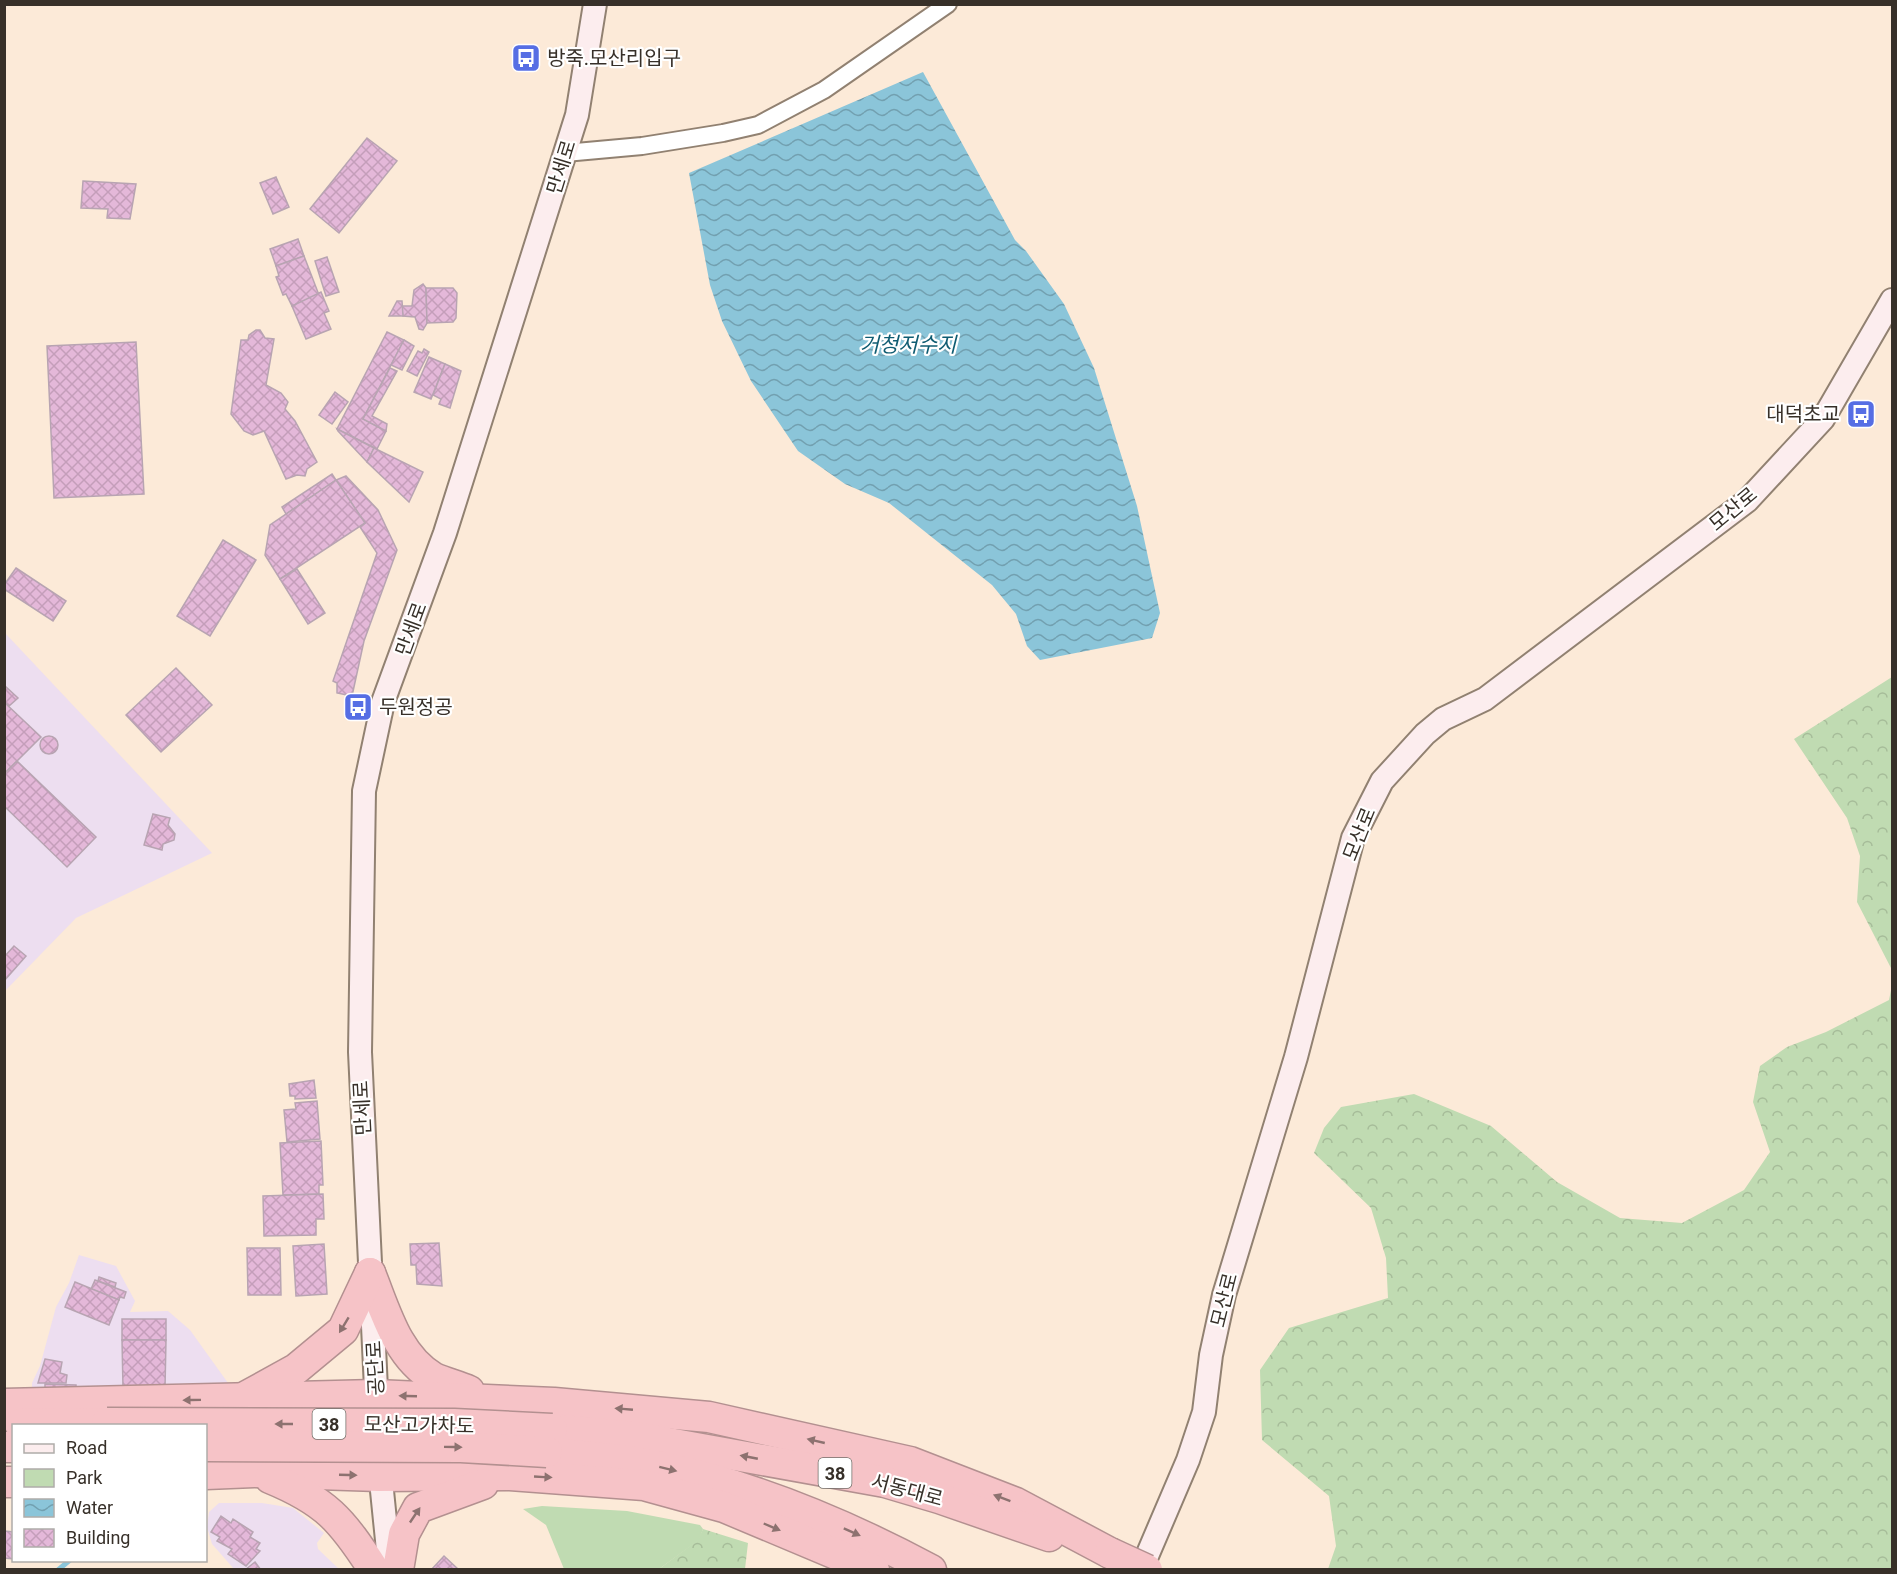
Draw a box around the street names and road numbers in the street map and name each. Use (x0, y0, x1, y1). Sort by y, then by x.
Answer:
street label: 만세로 (541, 137, 581, 197)
street label: 모산로 (1704, 482, 1762, 536)
street label: 만세로 (390, 599, 432, 659)
street label: 모산로 (1338, 804, 1380, 864)
street label: 만세로 (349, 1080, 375, 1136)
street label: 모산로 (1206, 1270, 1242, 1330)
street label: 공단로 (362, 1340, 388, 1396)
road number: 38 (312, 1409, 346, 1439)
street label: 모산고가차도 (364, 1412, 474, 1438)
road number: 38 (818, 1458, 852, 1488)
street label: 서동대로 (868, 1469, 946, 1511)

